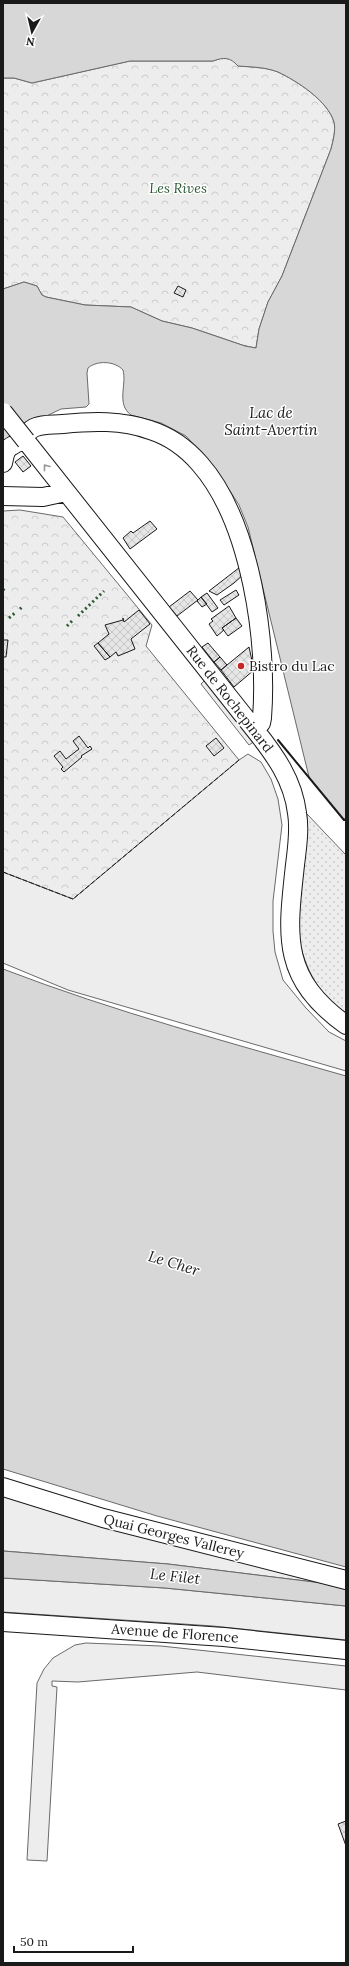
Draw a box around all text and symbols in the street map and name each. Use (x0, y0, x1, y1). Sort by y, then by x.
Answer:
north arrow (12, 12, 52, 52)
text: N (25, 34, 36, 49)
park label: Les Rives (149, 179, 207, 197)
water label: Lac de Saint-Avertin (224, 403, 319, 439)
one-way arrow (44, 464, 51, 471)
street label: Rue de Rochepinard (183, 642, 277, 756)
place label: Bistro du Lac (249, 657, 335, 675)
marker: Bistro du Lac (236, 661, 246, 671)
water label: Le Cher (146, 1246, 202, 1280)
street label: Quai Georges Vallerey (102, 1510, 247, 1562)
water label: Le Filet (149, 1564, 201, 1588)
street label: Avenue de Florence (110, 1620, 240, 1646)
scale bar (14, 1928, 133, 1954)
text: 50 m (20, 1934, 48, 1949)

